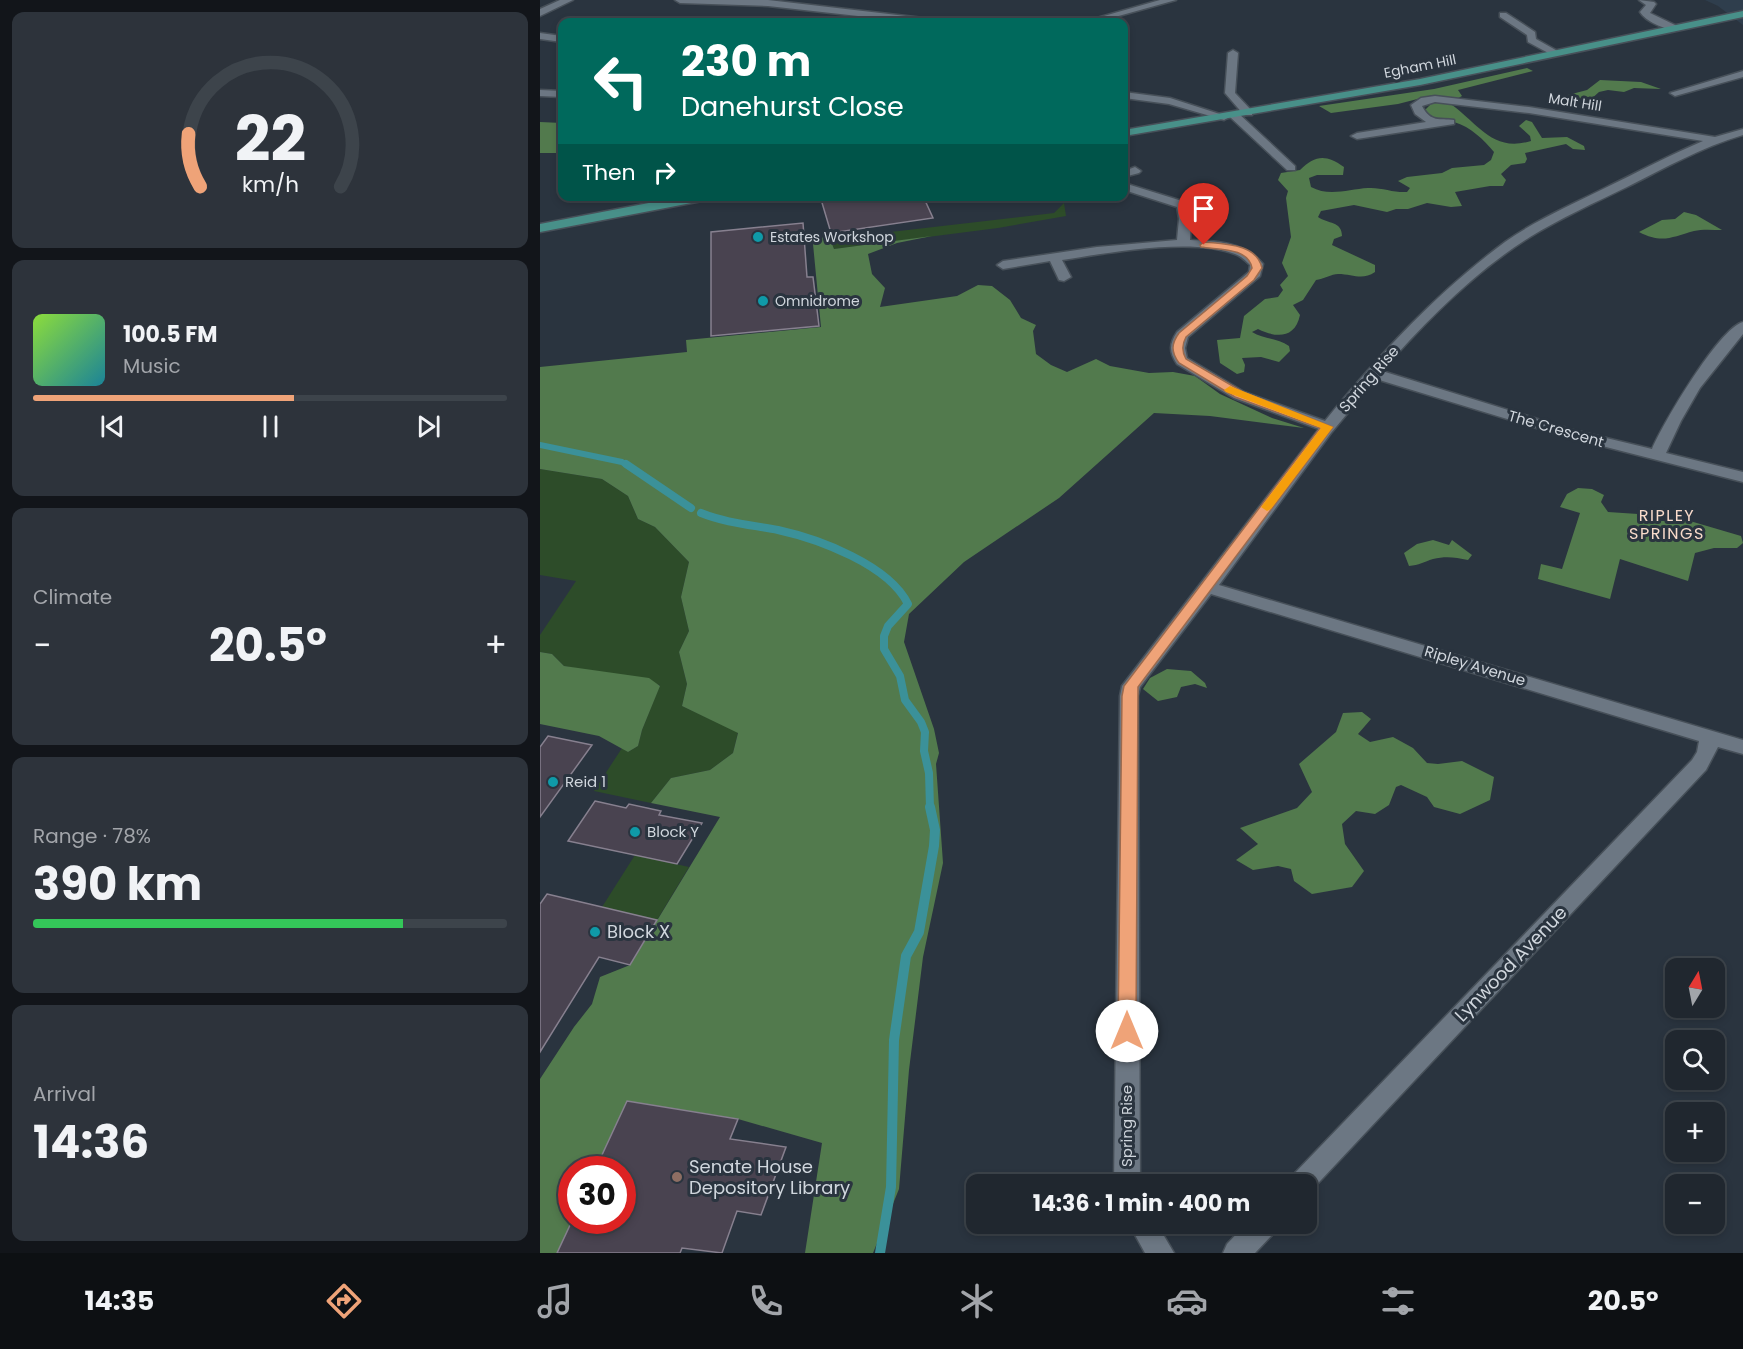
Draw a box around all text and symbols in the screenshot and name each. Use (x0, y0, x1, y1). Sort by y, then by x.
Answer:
text: 230 m (681, 32, 811, 91)
icon: left (582, 42, 660, 120)
street label: Egham Hill (1382, 49, 1458, 83)
text: Danehurst Close (681, 88, 904, 125)
street label: Malt Hill (1547, 88, 1603, 116)
text: 22 (234, 95, 306, 183)
icon: right (648, 156, 681, 189)
text: Then (582, 157, 636, 188)
text: km/h (241, 169, 299, 200)
pin (1178, 183, 1229, 245)
icon: arrive (1187, 192, 1220, 225)
place label: Estates Workshop (770, 227, 894, 247)
marker: Estates Workshop (751, 230, 765, 244)
place label: Omnidrome (775, 291, 860, 311)
marker: Omnidrome (756, 294, 770, 308)
text: 100.5 FM (123, 319, 217, 350)
street label: Spring Rise (1334, 341, 1403, 416)
text: Music (123, 352, 181, 380)
street label: The Crescent (1506, 405, 1607, 452)
icon: previous (96, 410, 129, 443)
icon: pause (254, 410, 287, 443)
icon: next (412, 410, 445, 443)
district label: RIPLEY SPRINGS (1629, 504, 1705, 545)
text: Climate (33, 583, 112, 611)
text: 20.5° (209, 614, 327, 677)
text: − (33, 622, 51, 669)
text: + (484, 622, 507, 669)
street label: Ripley Avenue (1422, 640, 1528, 691)
place label: Reid 1 (565, 771, 606, 792)
marker: Reid 1 (546, 775, 560, 789)
place label: Block Y (647, 821, 699, 842)
text: Range · 78% (33, 822, 151, 850)
marker: Block Y (628, 825, 642, 839)
text: 390 km (33, 853, 202, 916)
street label: Lynwood Avenue (1449, 900, 1572, 1027)
place label: Block X (607, 919, 670, 944)
marker: Block X (588, 925, 602, 939)
north arrow (1665, 958, 1725, 1018)
map controls (1665, 958, 1725, 1234)
position arrow (1095, 999, 1159, 1063)
button: search (1665, 1030, 1725, 1090)
text: Arrival (33, 1080, 96, 1108)
street label: Spring Rise (1116, 1085, 1137, 1167)
button: + (1665, 1102, 1725, 1162)
text: 14:36 (33, 1111, 149, 1174)
place label: Senate House Depository Library (689, 1154, 850, 1200)
speed limit sign: 30 (558, 1156, 636, 1234)
marker: Senate House Depository Library (670, 1170, 684, 1184)
button: − (1665, 1174, 1725, 1234)
text: 14:36 · 1 min · 400 m (1033, 1188, 1250, 1219)
icon: directions (323, 1280, 365, 1322)
icon: music (534, 1280, 576, 1322)
icon: phone (745, 1280, 787, 1322)
icon: climate (956, 1280, 998, 1322)
icon: car (1166, 1280, 1208, 1322)
icon: filters (1377, 1280, 1419, 1322)
text: 14:35 (84, 1282, 154, 1319)
text: 20.5° (1588, 1282, 1659, 1319)

